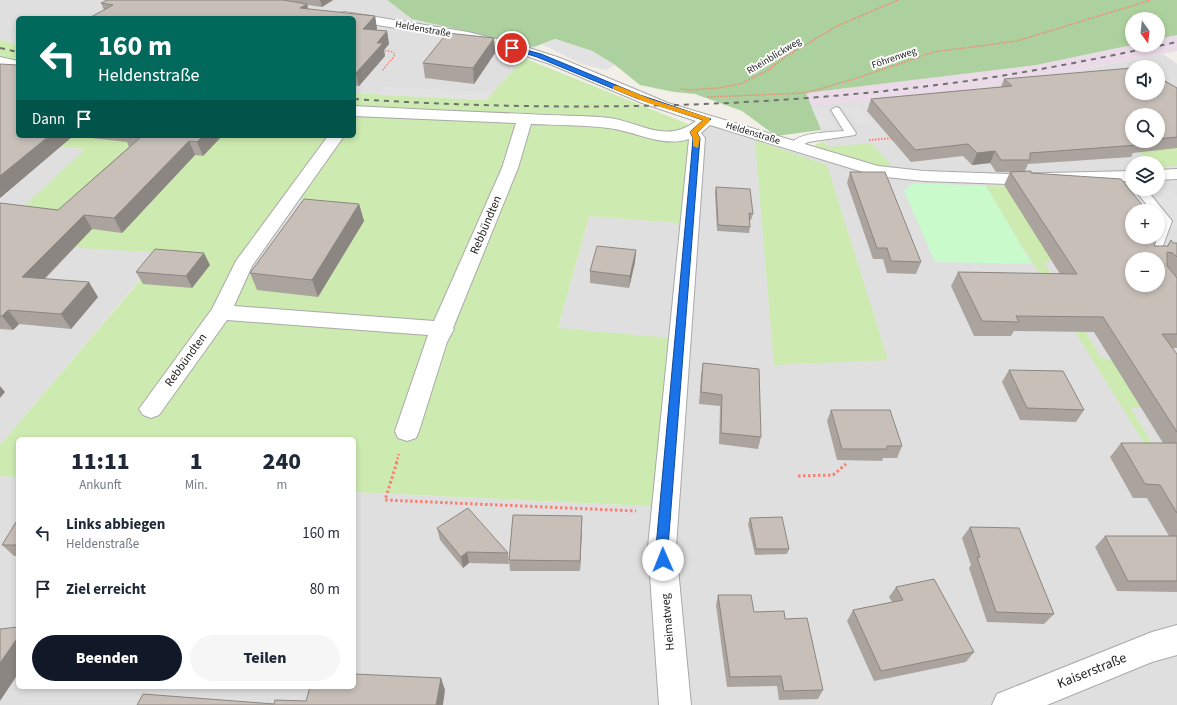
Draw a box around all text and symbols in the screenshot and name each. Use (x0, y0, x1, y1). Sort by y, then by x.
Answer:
north arrow (1125, 12, 1165, 52)
map controls (1125, 12, 1165, 292)
street label: Heldenstraße (394, 17, 452, 41)
text: 160 m (98, 26, 172, 66)
pin (495, 31, 529, 65)
icon: left (32, 32, 84, 84)
street label: Rheinblickweg (744, 34, 804, 78)
icon: arrive (501, 37, 523, 59)
street label: Föhrenweg (870, 44, 918, 72)
button: sound (1125, 60, 1165, 100)
text: Heldenstraße (98, 63, 199, 88)
icon: arrive (73, 108, 95, 130)
button: search (1125, 108, 1165, 148)
text: Dann (32, 109, 65, 130)
street label: Heldenstraße (724, 118, 782, 148)
button: layers (1125, 156, 1165, 196)
street label: Rebbündten (466, 193, 506, 257)
button: + (1125, 204, 1165, 244)
button: − (1125, 252, 1165, 292)
street label: Rebbündten (161, 330, 211, 390)
text: 11:11 (71, 444, 130, 479)
text: 1 (190, 444, 203, 479)
text: 240 (263, 444, 301, 479)
text: Ankunft (79, 476, 121, 494)
text: Min. (185, 476, 208, 494)
text: m (276, 476, 287, 494)
text: Links abbiegen (66, 514, 165, 535)
icon: left (32, 522, 54, 544)
text: 160 m (302, 523, 340, 544)
text: Heldenstraße (66, 535, 139, 553)
position arrow (642, 539, 684, 581)
icon: arrive (32, 578, 54, 600)
text: Ziel erreicht (66, 579, 146, 600)
text: 80 m (310, 579, 340, 600)
street label: Heimatweg (657, 593, 679, 651)
button: Beenden (32, 635, 182, 681)
button: Teilen (190, 635, 340, 681)
street label: Kaiserstraße (1054, 648, 1130, 694)

